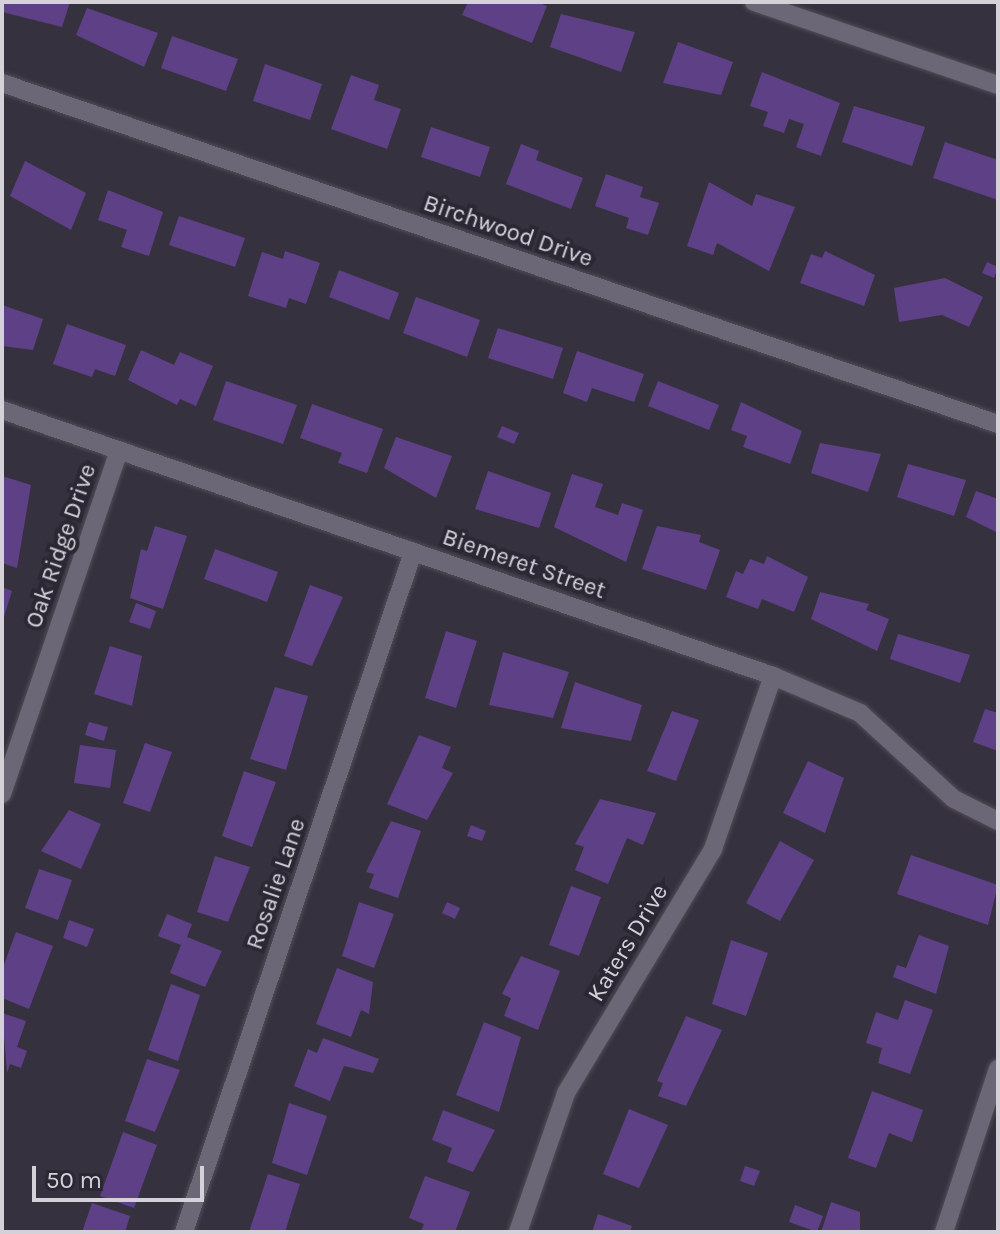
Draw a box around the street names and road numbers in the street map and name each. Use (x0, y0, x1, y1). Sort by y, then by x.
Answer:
street label: Birchwood Drive (420, 189, 596, 273)
street label: Oak Ridge Drive (19, 460, 103, 632)
street label: Biemeret Street (439, 523, 609, 605)
street label: Rosalie Lane (240, 815, 312, 953)
street label: Katers Drive (582, 879, 674, 1007)

